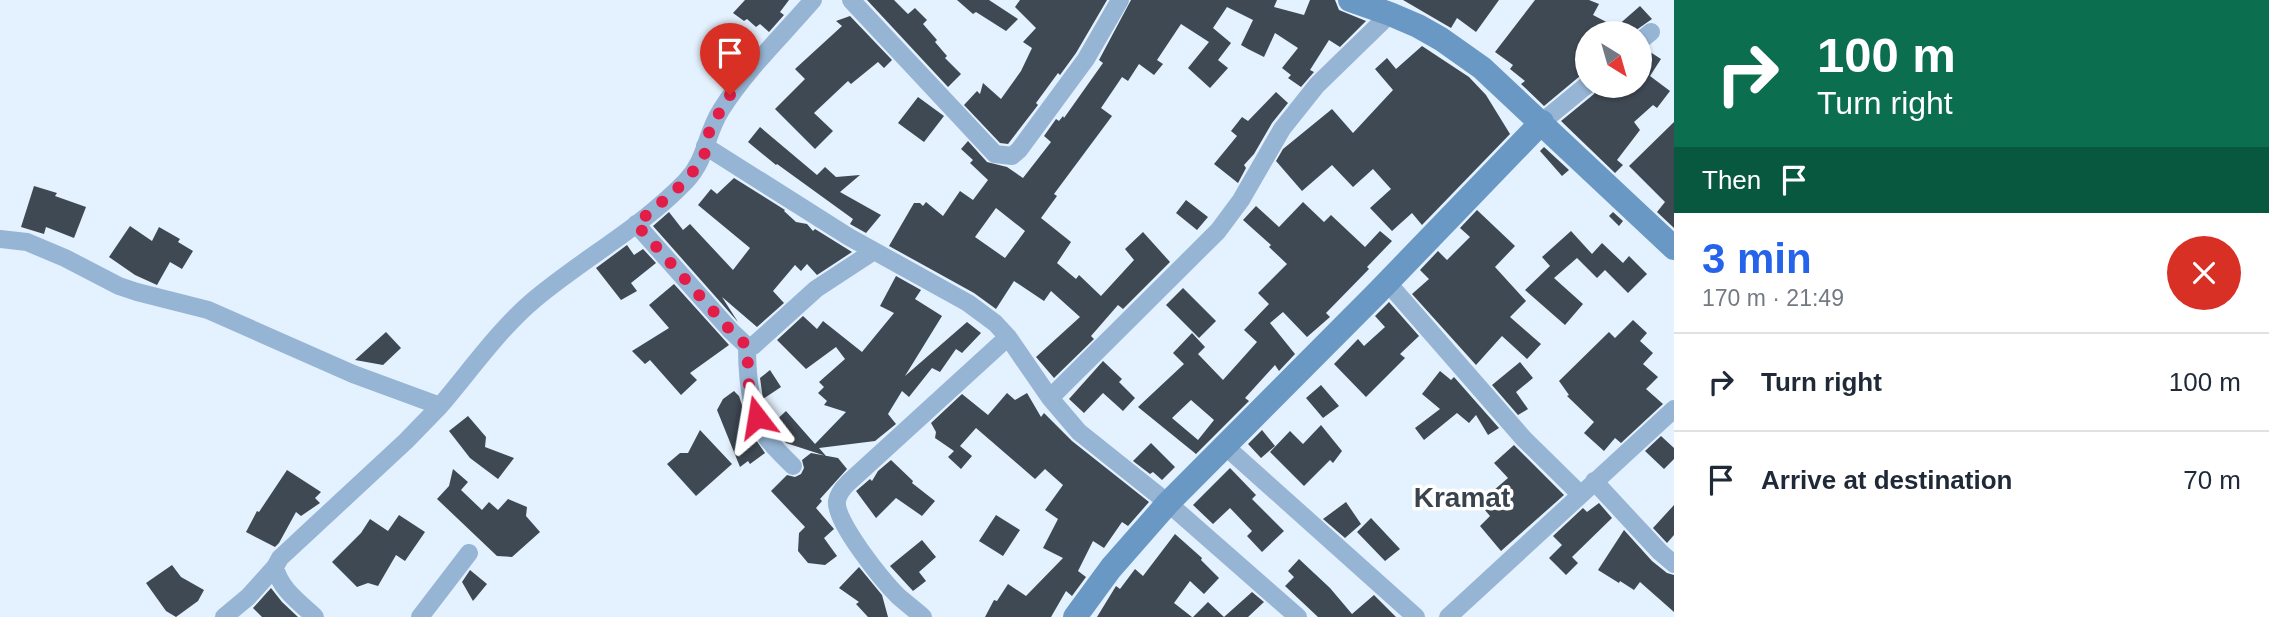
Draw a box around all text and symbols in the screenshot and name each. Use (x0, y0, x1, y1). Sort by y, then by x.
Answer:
north arrow (1575, 21, 1652, 98)
map controls (1575, 21, 1652, 98)
pin (700, 23, 760, 95)
icon: right (1702, 28, 1793, 119)
text: 100 m (1817, 28, 1956, 82)
icon: arrive (711, 34, 749, 72)
text: Turn right (1817, 85, 1953, 121)
icon: arrive (1775, 161, 1813, 199)
text: Then (1702, 165, 1761, 195)
text: 3 min (1702, 235, 1812, 282)
button: close (2167, 236, 2241, 310)
text: 170 m · 21:49 (1702, 285, 1844, 311)
icon: right (1702, 363, 1740, 401)
text: Turn right (1761, 367, 1882, 397)
text: 100 m (2169, 367, 2241, 397)
position arrow (720, 380, 794, 454)
icon: arrive (1702, 461, 1740, 499)
text: Arrive at destination (1761, 465, 2012, 495)
text: 70 m (2183, 465, 2241, 495)
district label: Kramat (1414, 482, 1510, 513)

